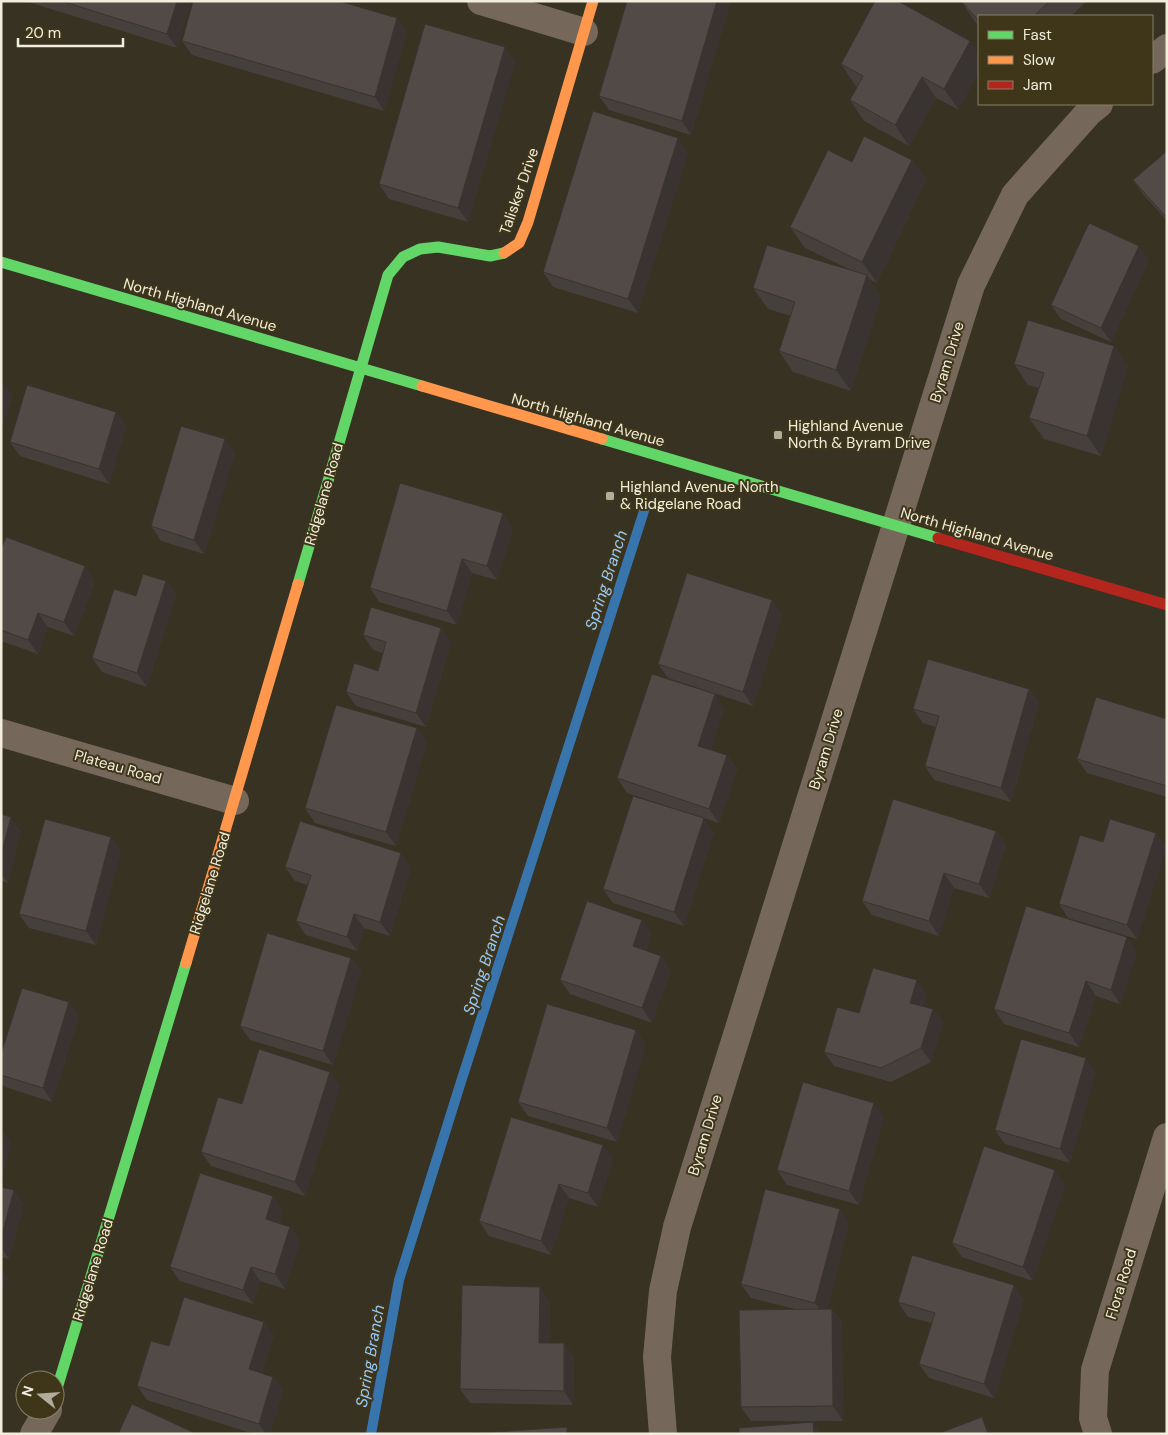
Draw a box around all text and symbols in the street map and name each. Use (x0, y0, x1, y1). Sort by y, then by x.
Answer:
scale bar (18, 15, 122, 47)
legend (978, 15, 1153, 105)
text: 20 m (25, 23, 61, 43)
text: Fast (1023, 25, 1052, 45)
text: Slow (1023, 50, 1056, 70)
text: Jam (1023, 75, 1052, 95)
street label: Talisker Drive (495, 145, 543, 237)
street label: North Highland Avenue (121, 274, 279, 336)
street label: Byram Drive (925, 319, 969, 405)
street label: North Highland Avenue (509, 389, 667, 451)
place label: Highland Avenue North & Byram Drive (788, 416, 930, 453)
marker: Highland Avenue North & Byram Drive (772, 429, 784, 441)
street label: Ridgelane Road (300, 440, 348, 548)
place label: Highland Avenue North & Ridgelane Road (620, 477, 779, 514)
marker: Highland Avenue North & Ridgelane Road (604, 490, 616, 502)
street label: North Highland Avenue (898, 503, 1056, 565)
water label: Spring Branch (580, 527, 632, 633)
street label: Byram Drive (804, 706, 848, 792)
street label: Plateau Road (72, 745, 164, 789)
street label: Ridgelane Road (185, 829, 235, 937)
water label: Spring Branch (458, 912, 510, 1018)
street label: Byram Drive (683, 1092, 727, 1178)
street label: Ridgelane Road (68, 1216, 118, 1324)
street label: Flora Road (1101, 1246, 1141, 1322)
water label: Spring Branch (351, 1303, 389, 1409)
north arrow (15, 1370, 65, 1420)
text: N (17, 1384, 38, 1399)

